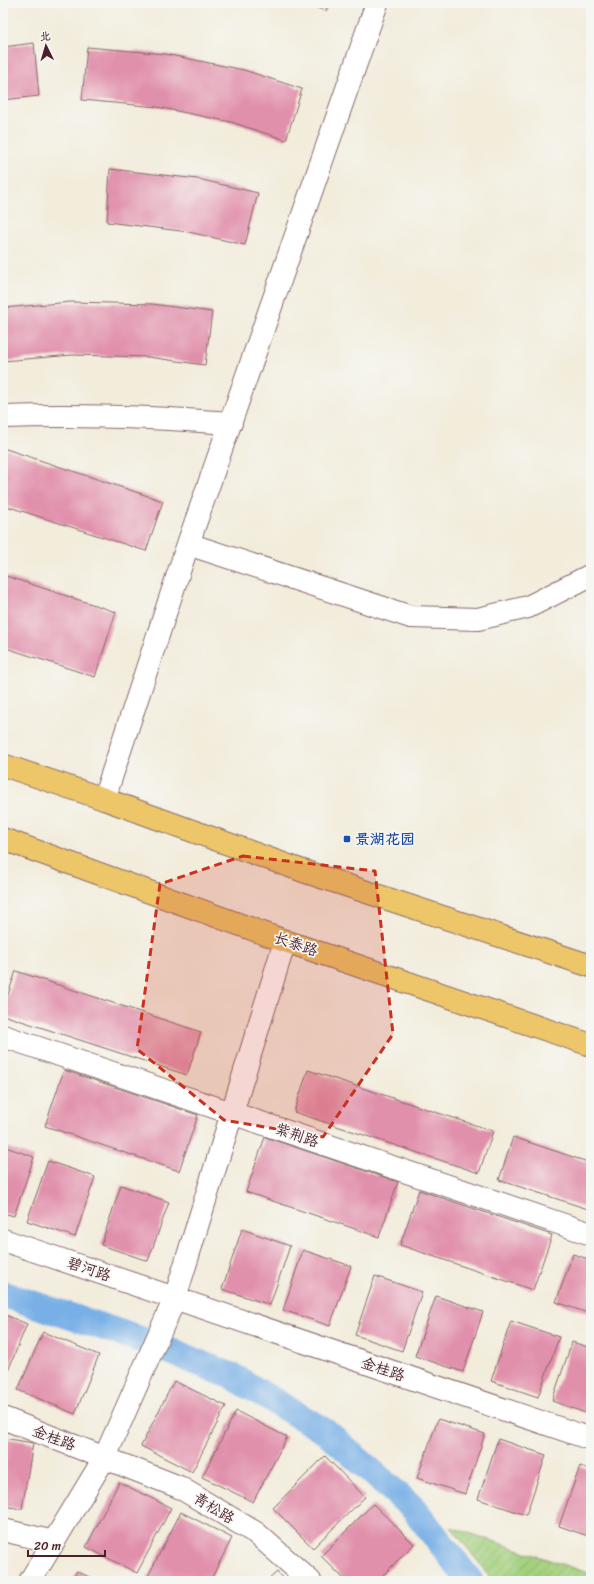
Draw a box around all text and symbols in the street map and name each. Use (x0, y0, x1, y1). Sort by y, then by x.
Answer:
north arrow (26, 26, 66, 66)
text: 北 (39, 27, 51, 46)
place label: 景湖花园 (355, 826, 415, 852)
marker: 景湖花园 (342, 834, 352, 844)
street label: 长泰路 (270, 924, 322, 964)
street label: 紫荆路 (271, 1115, 323, 1155)
street label: 碧河路 (63, 1249, 115, 1289)
street label: 金桂路 (357, 1349, 409, 1389)
street label: 金桂路 (28, 1418, 80, 1458)
street label: 青松路 (188, 1485, 240, 1531)
scale bar (28, 1532, 105, 1558)
text: 20 m (34, 1535, 61, 1557)

